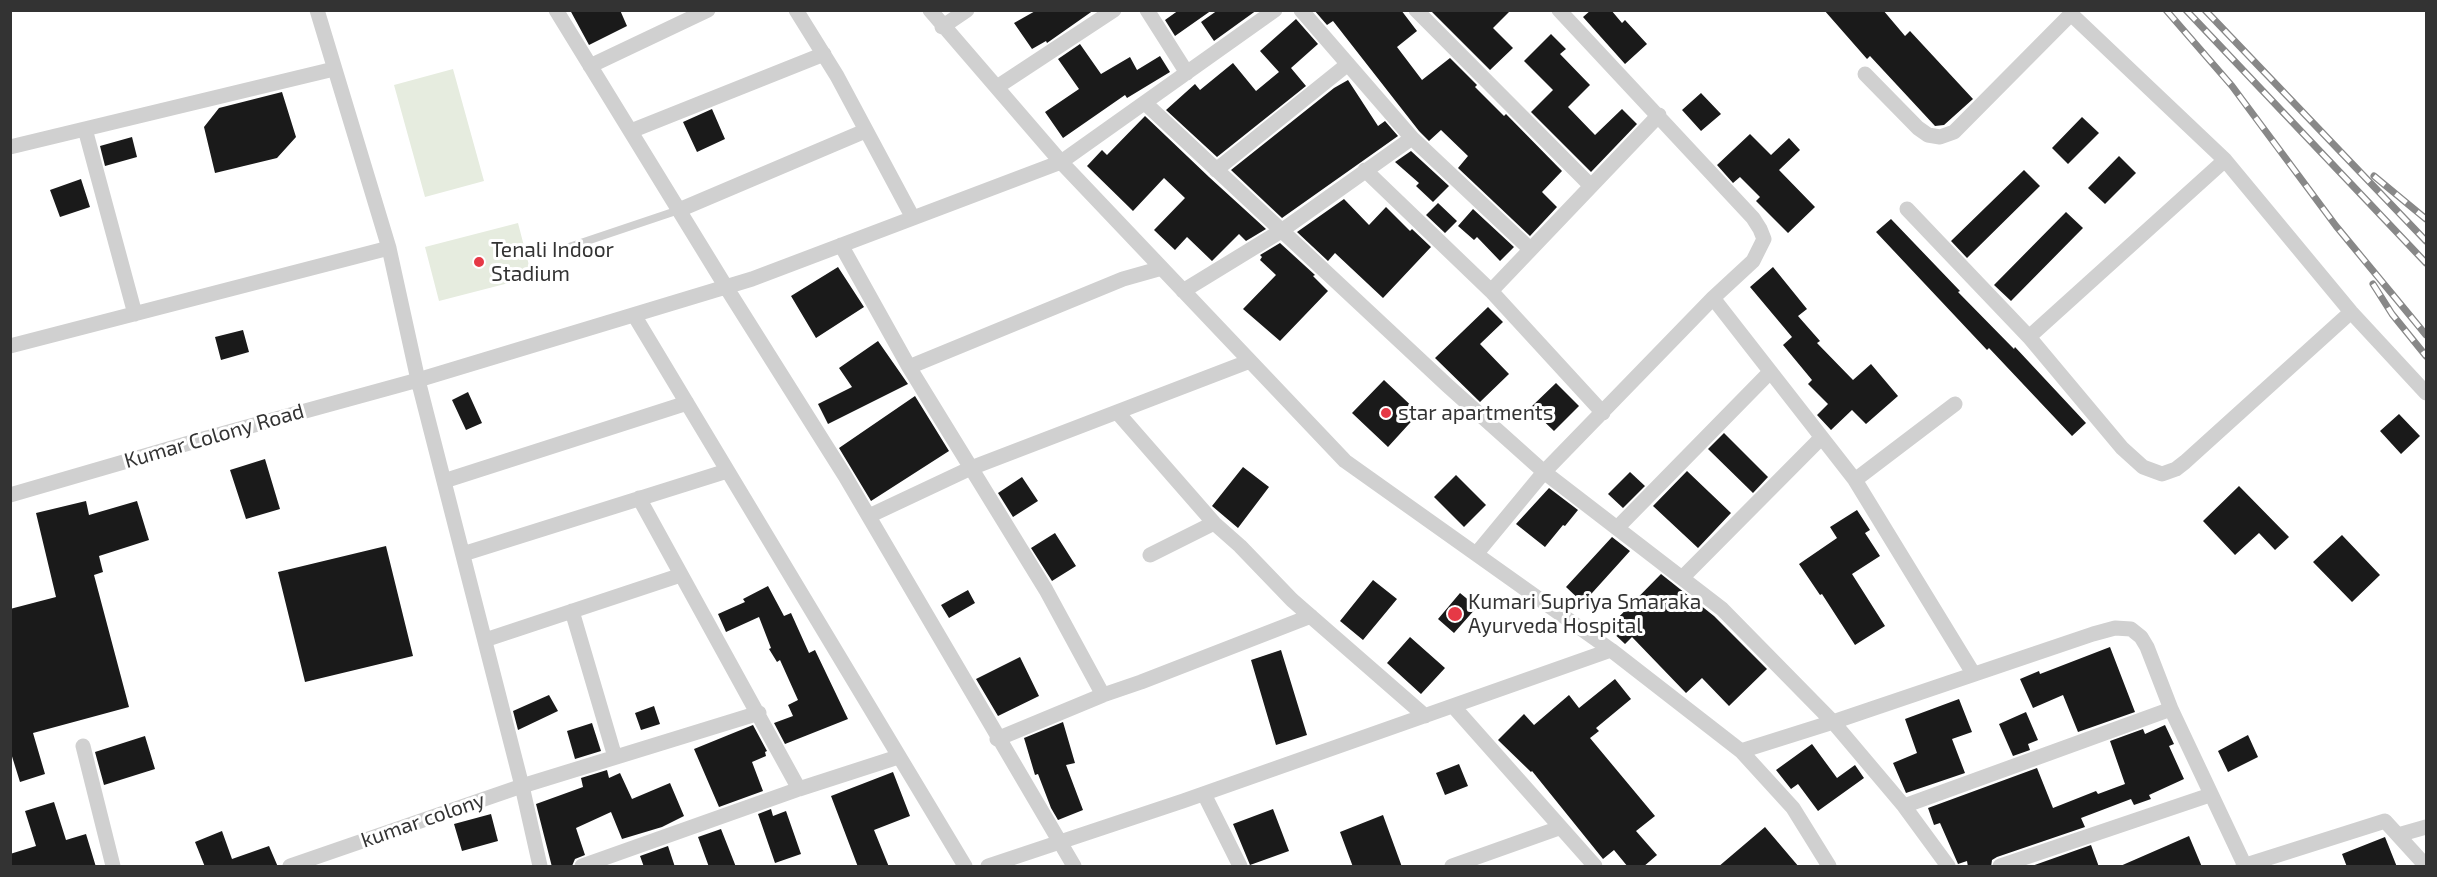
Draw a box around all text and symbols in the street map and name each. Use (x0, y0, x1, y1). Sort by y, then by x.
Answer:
place label: Tenali Indoor Stadium (491, 237, 614, 287)
marker: Tenali Indoor Stadium (472, 255, 486, 269)
street label: Kumar Colony Road (121, 398, 307, 474)
place label: star apartments (1398, 400, 1554, 426)
marker: star apartments (1379, 406, 1393, 420)
place label: Kumari Supriya Smaraka Ayurveda Hospital (1468, 589, 1701, 639)
marker: Kumari Supriya Smaraka Ayurveda Hospital (1446, 605, 1464, 623)
street label: kumar colony (358, 787, 488, 853)

